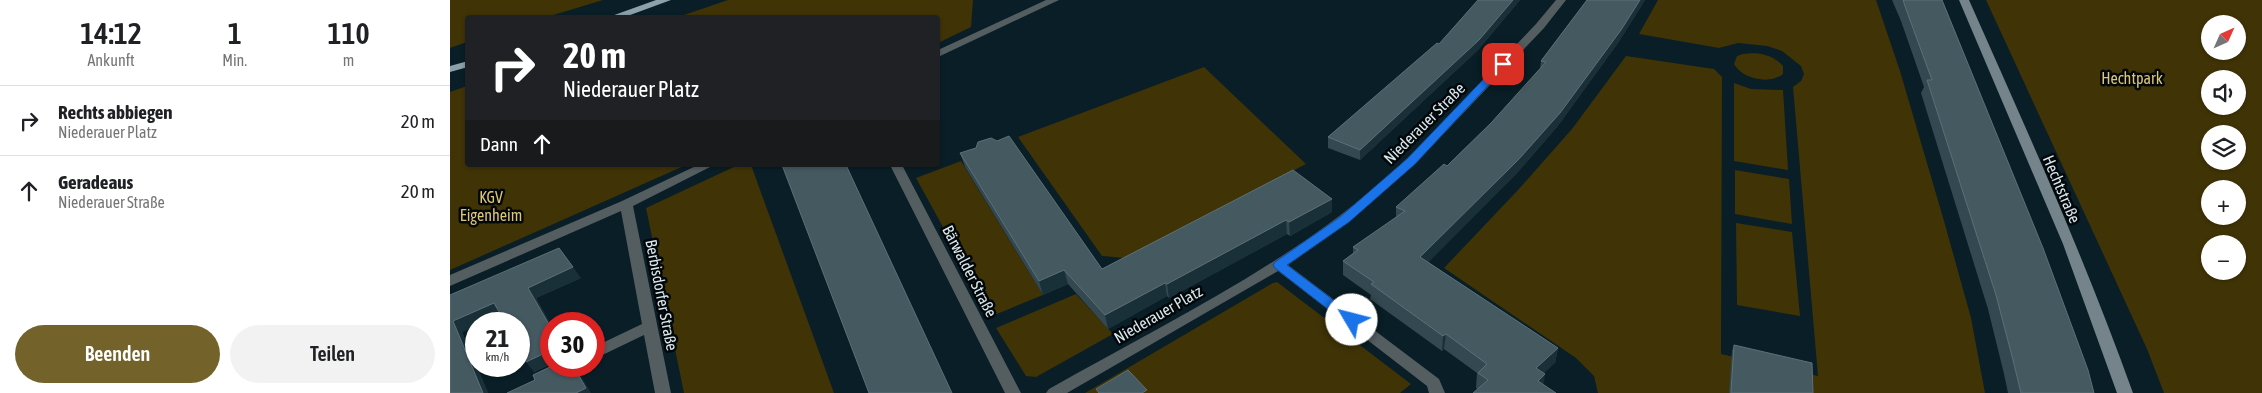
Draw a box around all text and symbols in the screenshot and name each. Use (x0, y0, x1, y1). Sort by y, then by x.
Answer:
north arrow (2201, 15, 2246, 60)
map controls (2201, 15, 2246, 280)
text: 14:12 (80, 16, 142, 50)
text: 1 (228, 16, 242, 50)
text: 110 (327, 16, 370, 50)
icon: right (480, 35, 545, 100)
text: 20 m (563, 35, 626, 75)
pin (1482, 43, 1524, 85)
icon: arrive (1489, 50, 1517, 78)
text: Ankunft (88, 51, 135, 69)
text: Min. (222, 51, 247, 69)
text: m (343, 51, 354, 69)
park label: Hechtpark (2101, 69, 2163, 88)
button: sound (2201, 70, 2246, 115)
text: Niederauer Platz (563, 76, 699, 102)
street label: Niederauer Straße (1380, 79, 1468, 167)
text: Rechts abbiegen (58, 101, 173, 123)
icon: right (15, 107, 43, 135)
text: 20 m (401, 110, 435, 132)
text: Niederauer Platz (58, 123, 157, 141)
button: layers (2201, 125, 2246, 170)
icon: ahead (528, 130, 556, 158)
text: Dann (480, 133, 518, 155)
street label: Hechtstraße (2040, 153, 2084, 225)
text: Geradeaus (58, 171, 133, 193)
icon: ahead (15, 177, 43, 205)
text: 20 m (401, 180, 435, 202)
button: + (2201, 180, 2246, 225)
park label: KGV Eigenheim (460, 188, 522, 225)
text: Niederauer Straße (58, 193, 165, 211)
street label: Bärwalder Straße (939, 222, 1001, 320)
button: − (2201, 235, 2246, 280)
street label: Berbisdorfer Straße (642, 238, 682, 352)
street label: Niederauer Platz (1111, 281, 1205, 346)
position arrow (1325, 293, 1377, 345)
speed limit sign: 30 (540, 312, 605, 377)
text: 21 (486, 324, 509, 352)
button: Beenden (15, 325, 220, 383)
button: Teilen (230, 325, 435, 383)
text: km/h (486, 350, 509, 364)

